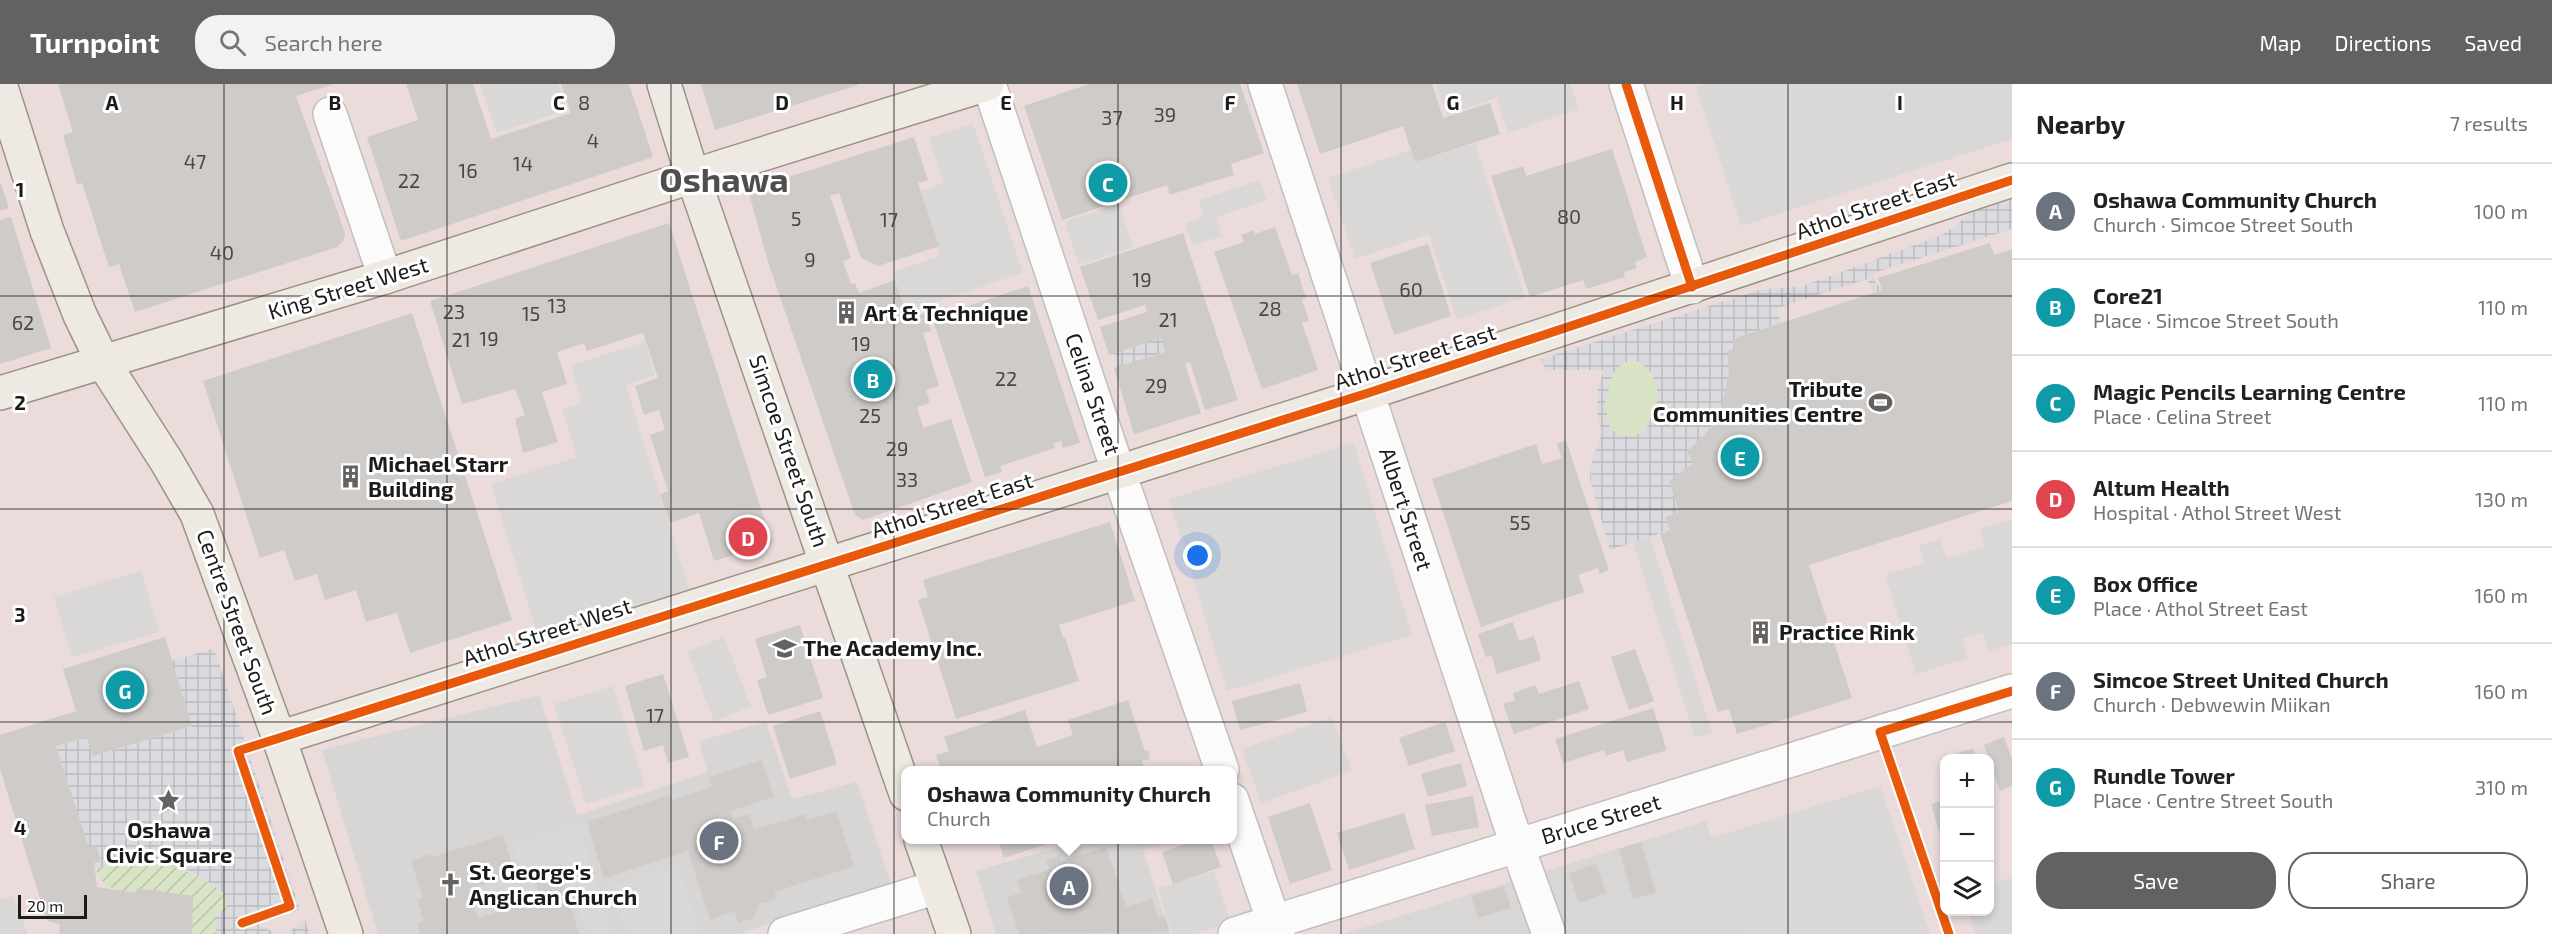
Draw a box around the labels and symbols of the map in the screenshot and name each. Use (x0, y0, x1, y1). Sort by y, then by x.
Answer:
text: A (105, 90, 119, 114)
text: B (329, 90, 341, 114)
text: C (553, 90, 565, 114)
house number: 8 (578, 90, 590, 114)
text: D (775, 90, 789, 114)
text: E (1000, 90, 1012, 114)
text: F (1224, 90, 1236, 114)
text: G (1447, 90, 1459, 114)
text: H (1670, 90, 1684, 114)
text: I (1897, 90, 1903, 114)
house number: 39 (1154, 102, 1176, 126)
house number: 37 (1101, 105, 1123, 129)
house number: 4 (587, 128, 599, 152)
house number: 47 (184, 149, 206, 173)
house number: 14 (513, 151, 533, 175)
house number: 16 (458, 158, 478, 182)
district label: Oshawa (659, 158, 789, 199)
pin: C (1088, 160, 1128, 206)
street label: Athol Street East (1792, 164, 1959, 244)
house number: 22 (398, 168, 420, 192)
text: 1 (16, 177, 24, 201)
house number: 80 (1557, 204, 1581, 228)
house number: 5 (791, 206, 801, 230)
house number: 17 (880, 207, 898, 231)
house number: 40 (210, 240, 234, 264)
house number: 9 (804, 247, 816, 271)
street label: King Street West (265, 250, 431, 324)
house number: 19 (1132, 267, 1152, 291)
house number: 60 (1399, 277, 1423, 301)
house number: 13 (547, 293, 567, 317)
house number: 28 (1258, 296, 1282, 320)
house number: 23 (443, 299, 465, 323)
place label: Art & Technique (864, 299, 1028, 325)
building icon: Art & Technique (833, 300, 859, 326)
house number: 15 (522, 301, 540, 325)
house number: 21 (1158, 307, 1178, 331)
house number: 62 (12, 310, 34, 334)
street label: Athol Street East (1331, 318, 1499, 394)
house number: 19 (479, 326, 499, 350)
house number: 21 (451, 327, 471, 351)
street label: Celina Street (1061, 329, 1127, 458)
house number: 19 (851, 331, 871, 355)
street label: Simcoe Street South (745, 351, 835, 550)
pin: B (854, 356, 892, 402)
house number: 22 (995, 366, 1017, 390)
house number: 29 (1145, 373, 1167, 397)
place label: Tribute Communities Centre (1653, 375, 1863, 426)
sports icon: Tribute Communities Centre (1868, 389, 1894, 415)
text: 2 (14, 390, 26, 414)
house number: 25 (859, 403, 881, 427)
pin: E (1720, 434, 1760, 479)
house number: 29 (886, 436, 908, 460)
street label: Albert Street (1375, 444, 1439, 573)
place label: Michael Starr Building (368, 450, 509, 501)
building icon: Michael Starr Building (337, 464, 363, 490)
street label: Athol Street East (868, 466, 1036, 542)
house number: 33 (896, 467, 918, 491)
house number: 55 (1509, 510, 1531, 534)
pin: D (728, 514, 768, 560)
street label: Centre Street South (192, 525, 284, 718)
your location (1183, 541, 1212, 570)
street label: Athol Street West (459, 592, 634, 671)
text: 3 (14, 602, 26, 626)
place label: Practice Rink (1779, 618, 1915, 644)
building icon: Practice Rink (1748, 619, 1774, 645)
place label: The Academy Inc. (803, 634, 982, 661)
school or university icon: The Academy Inc. (772, 635, 798, 661)
pin: G (106, 668, 144, 712)
house number: 17 (646, 703, 664, 727)
place icon: Oshawa Civic Square (156, 788, 182, 814)
street label: Bruce Street (1538, 788, 1664, 849)
text: 4 (14, 815, 27, 839)
place label: Oshawa Civic Square (106, 816, 232, 867)
pin: F (700, 818, 738, 864)
place label: St. George's Anglican Church (469, 858, 637, 909)
pin: A (1050, 864, 1088, 908)
church icon: St. George's Anglican Church (438, 872, 464, 898)
scale bar (18, 892, 87, 920)

